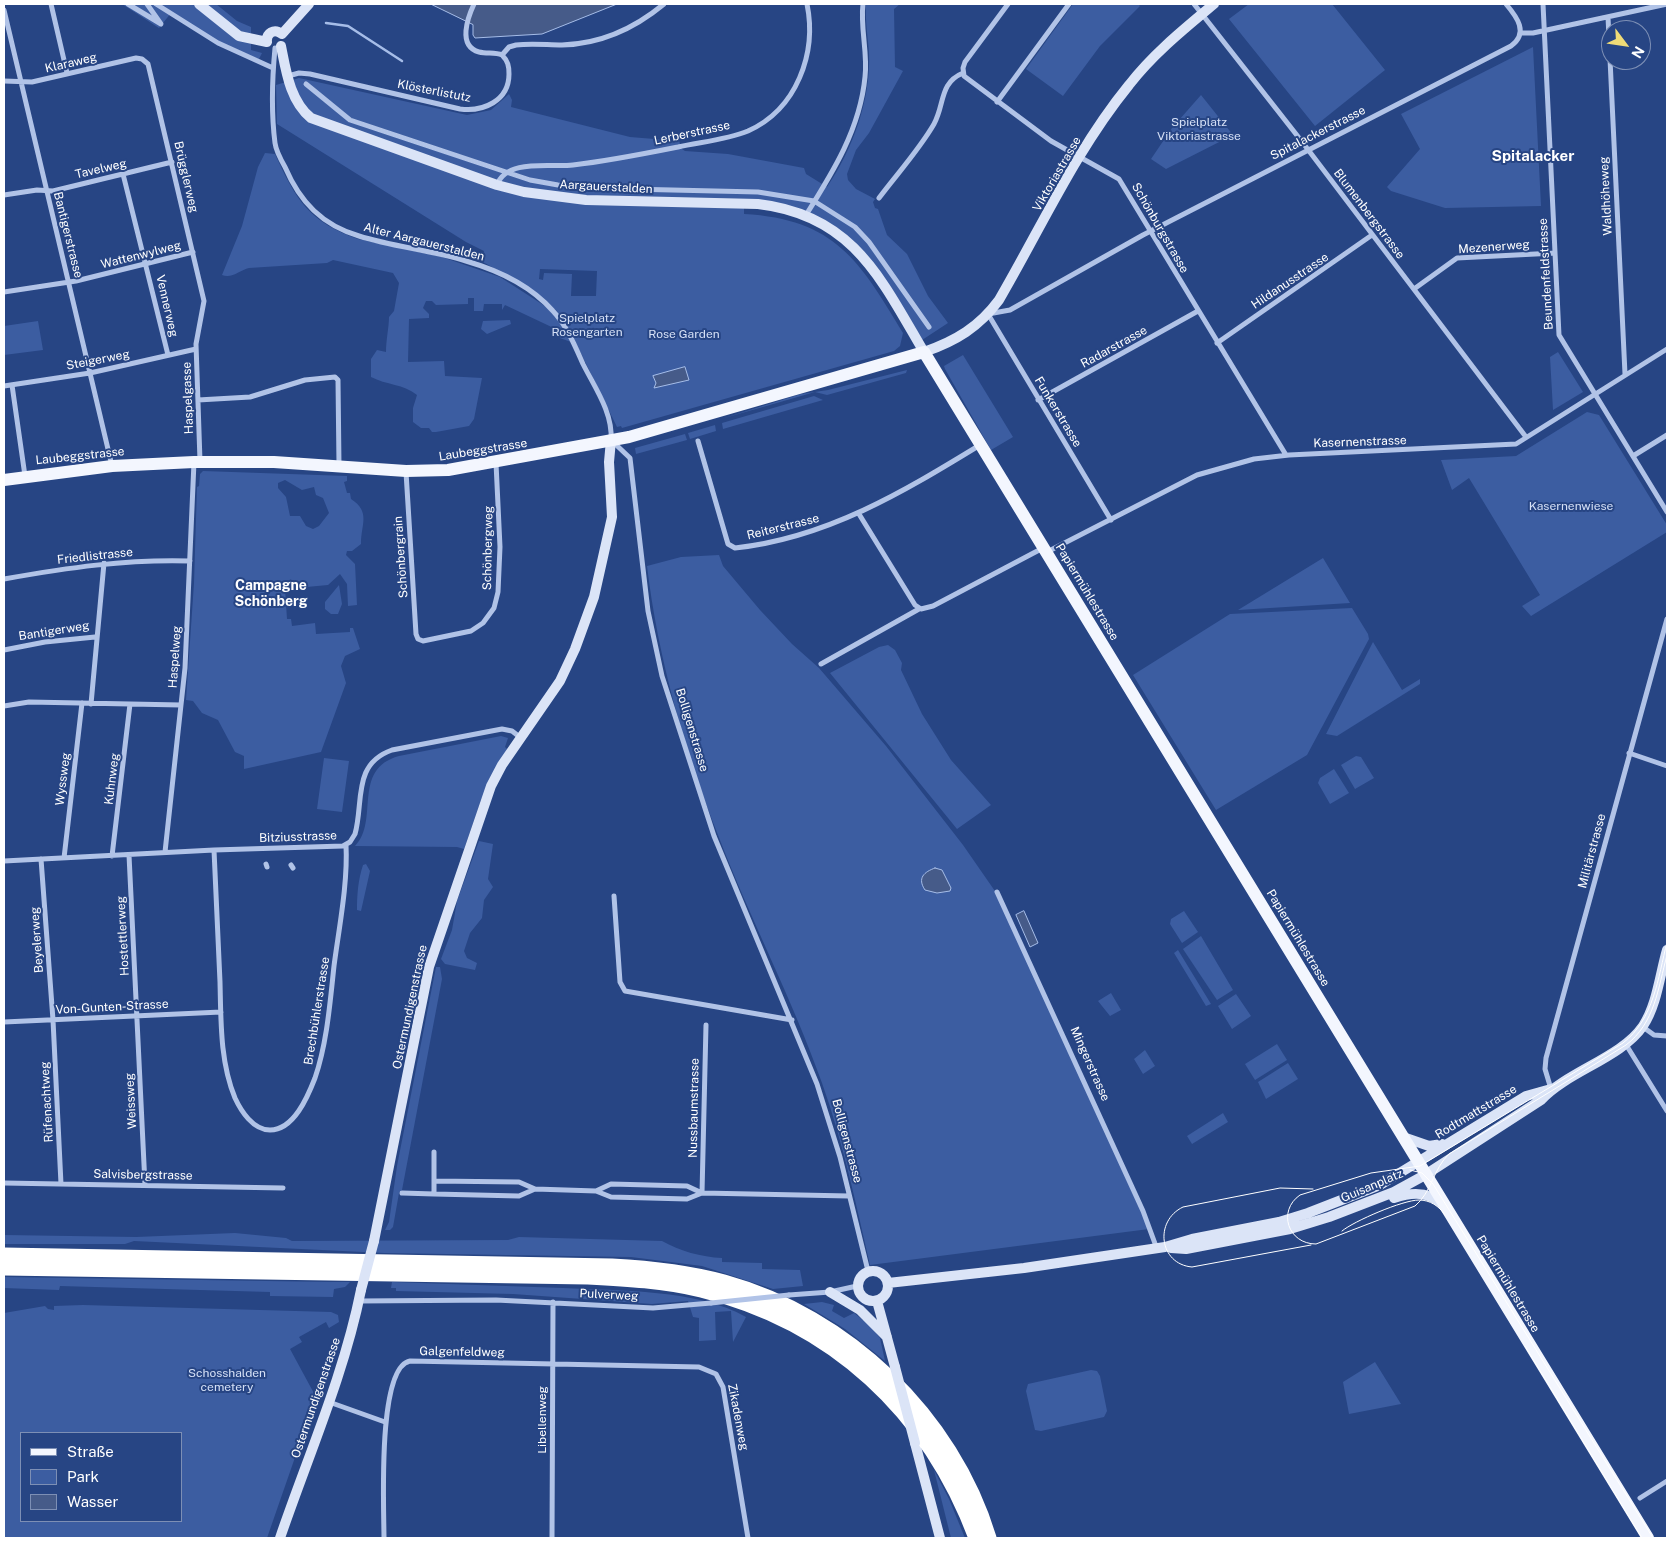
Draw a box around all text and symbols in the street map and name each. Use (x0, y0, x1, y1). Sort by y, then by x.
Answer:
north arrow (1601, 20, 1651, 70)
text: N (1628, 43, 1648, 61)
street label: Klaraweg (44, 50, 98, 76)
street label: Klösterlistutz (396, 77, 472, 105)
street label: Spitalackerstrasse (1268, 103, 1368, 163)
park label: Spielplatz Viktoriastrasse (1157, 115, 1241, 143)
street label: Lerberstrasse (653, 118, 731, 148)
street label: Viktoriastrasse (1030, 134, 1084, 214)
street label: Brügglerweg (171, 140, 201, 214)
district label: Spitalacker (1492, 147, 1574, 165)
street label: Tavelweg (74, 156, 128, 182)
street label: Waldhöheweg (1597, 156, 1615, 236)
street label: Blumenbergstrasse (1330, 166, 1408, 262)
street label: Aargauerstalden (559, 177, 653, 197)
street label: Schönburgstrasse (1128, 180, 1192, 276)
street label: Bantigerstrasse (50, 190, 86, 280)
street label: Beundenfeldstrasse (1536, 218, 1556, 330)
street label: Alter Aargauerstalden (362, 220, 486, 264)
street label: Mezenerweg (1458, 237, 1530, 257)
street label: Wattenwylweg (99, 238, 183, 272)
street label: Hildanusstrasse (1249, 250, 1331, 312)
street label: Vennerweg (153, 274, 181, 338)
park label: Spielplatz Rosengarten (551, 311, 623, 339)
street label: Radarstrasse (1078, 323, 1150, 371)
park label: Rose Garden (648, 327, 720, 341)
street label: Steigerweg (65, 347, 131, 373)
street label: Haspelgasse (180, 362, 196, 434)
street label: Funkerstrasse (1031, 374, 1085, 450)
street label: Kasernenstrasse (1313, 433, 1407, 451)
street label: Laubeggstrasse (438, 436, 528, 464)
street label: Laubeggstrasse (35, 444, 125, 468)
park label: Kasernenwiese (1529, 499, 1613, 513)
street label: Schönbergweg (480, 506, 496, 590)
street label: Reiterstrasse (745, 511, 821, 543)
street label: Schönbergrain (391, 516, 411, 598)
street label: Papiermühlestrasse (1052, 541, 1122, 643)
street label: Friedlistrasse (56, 545, 134, 567)
district label: Campagne Schönberg (235, 578, 307, 610)
street label: Bantigerweg (18, 618, 90, 644)
street label: Haspelweg (166, 625, 184, 689)
street label: Bolligenstrasse (672, 687, 712, 773)
street label: Wyssweg (53, 752, 73, 806)
street label: Kuhnweg (102, 752, 122, 806)
street label: Militärstrasse (1575, 812, 1609, 890)
street label: Bitziusstrasse (259, 828, 337, 846)
street label: Papiermühlestrasse (1263, 887, 1333, 989)
street label: Hostettlerweg (114, 896, 132, 976)
street label: Beyelerweg (28, 906, 46, 974)
street label: Ostermundigenstrasse (390, 944, 430, 1070)
street label: Brechbühlerstrasse (301, 956, 333, 1066)
street label: Von-Gunten-Strasse (55, 997, 169, 1017)
street label: Mingerstrasse (1067, 1025, 1113, 1103)
street label: Nussbaumstrasse (686, 1058, 702, 1158)
street label: Rüfenachtweg (38, 1061, 56, 1143)
street label: Weissweg (122, 1073, 140, 1129)
street label: Rodtmattstrasse (1433, 1082, 1519, 1142)
street label: Bolligenstrasse (829, 1097, 865, 1185)
street label: Guisanplatz (1339, 1166, 1405, 1206)
street label: Salvisbergstrasse (93, 1167, 193, 1183)
street label: Papiermühlestrasse (1473, 1233, 1543, 1335)
street label: Pulverweg (579, 1286, 639, 1304)
street label: Ostermundigenstrasse (289, 1336, 343, 1460)
street label: Galgenfeldweg (419, 1344, 505, 1360)
park label: Schosshalden cemetery (188, 1366, 266, 1394)
street label: Zikadenweg (724, 1382, 752, 1452)
street label: Libellenweg (535, 1386, 549, 1454)
legend (20, 1432, 182, 1522)
text: Straße (67, 1443, 114, 1460)
text: Park (67, 1468, 99, 1485)
text: Wasser (67, 1493, 118, 1510)

